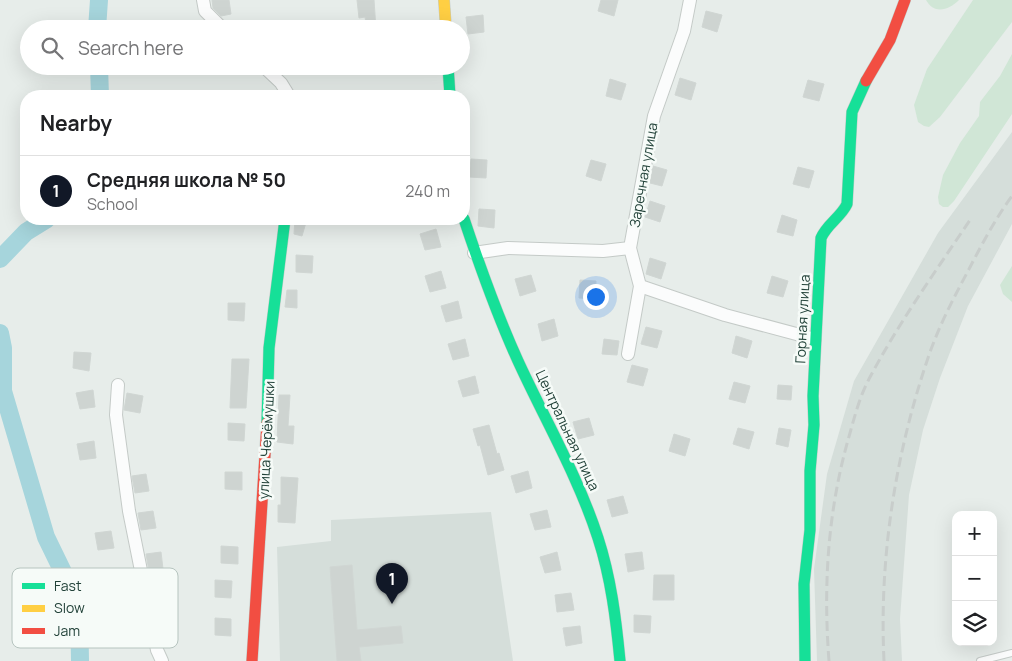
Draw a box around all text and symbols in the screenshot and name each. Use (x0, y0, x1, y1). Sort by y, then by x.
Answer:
search box (20, 20, 470, 75)
icon: search (38, 34, 66, 62)
text: Search here (78, 35, 184, 61)
text: Nearby (40, 109, 112, 137)
street label: Заречная улица (624, 121, 662, 229)
text: Средняя школа № 50 (87, 167, 286, 193)
text: 1 (52, 180, 60, 202)
text: 240 m (405, 180, 450, 202)
text: School (87, 193, 138, 215)
street label: Горная улица (790, 274, 814, 364)
your location (583, 284, 609, 310)
street label: Центральная улица (532, 367, 604, 493)
street label: улица Черёмушки (253, 380, 279, 500)
map controls (952, 511, 997, 646)
button: + (952, 511, 997, 556)
button: − (952, 556, 997, 601)
pin: 1 (376, 563, 408, 604)
legend (12, 568, 178, 648)
text: Fast (54, 576, 82, 595)
text: Slow (54, 598, 85, 617)
button: layers (952, 601, 997, 646)
text: Jam (54, 621, 80, 640)

